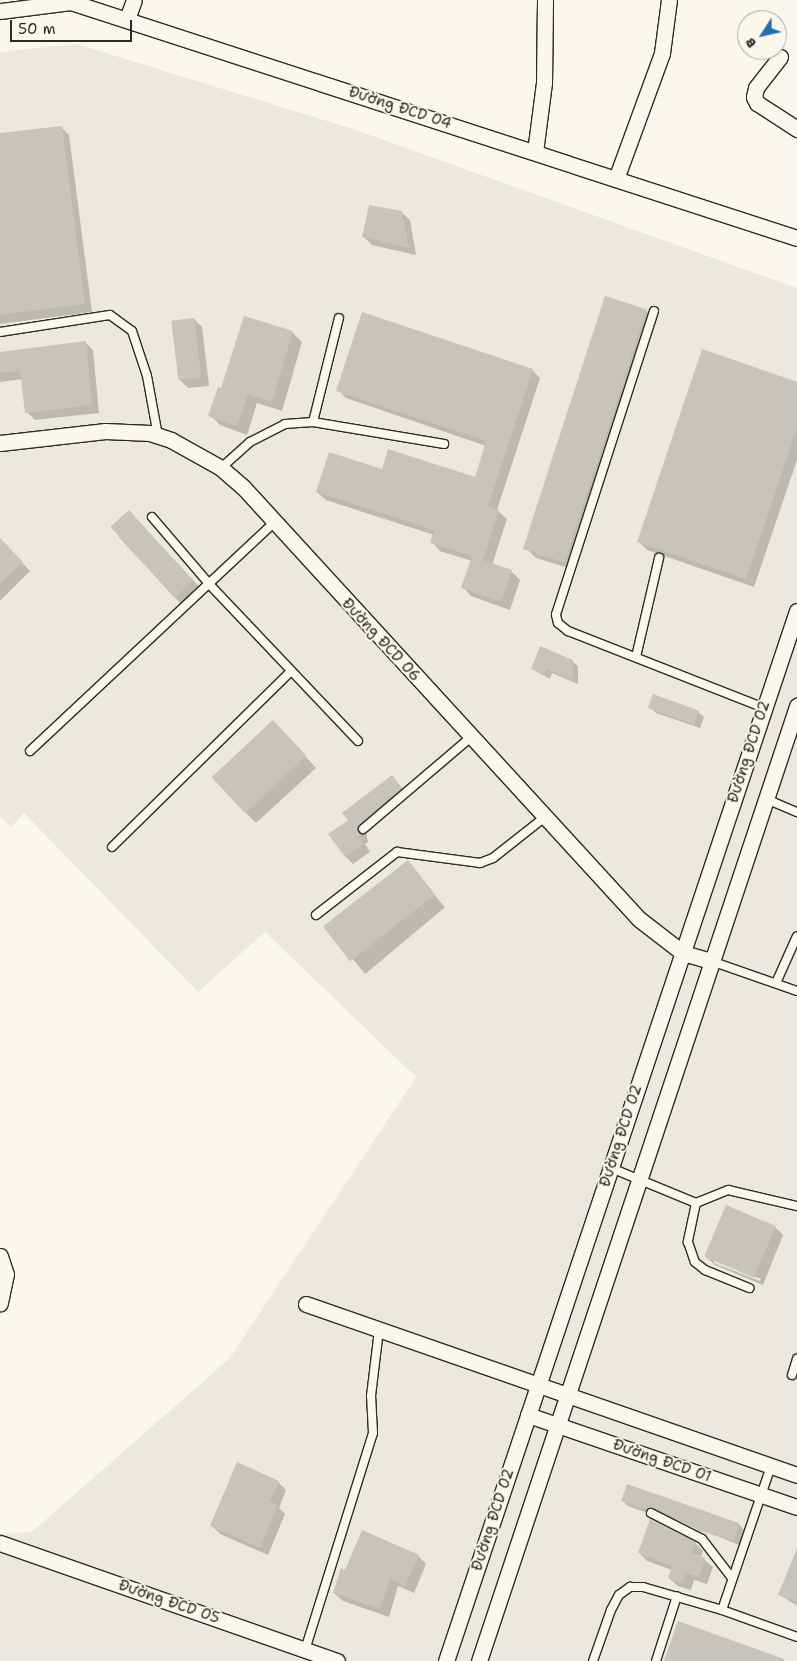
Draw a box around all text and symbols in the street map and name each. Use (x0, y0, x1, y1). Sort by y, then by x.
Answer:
scale bar (12, 10, 135, 42)
north arrow (737, 10, 787, 60)
text: 50 m (18, 19, 56, 39)
text: B (741, 34, 760, 52)
street label: Đường ĐCD 04 (346, 83, 454, 133)
street label: Đường ĐCD 06 (338, 595, 424, 685)
street label: Đường ĐCD 02 (724, 699, 774, 805)
street label: Đường ĐCD 02 (596, 1083, 646, 1189)
street label: Đường ĐCD 01 (611, 1436, 713, 1486)
street label: Đường ĐCD 02 (468, 1467, 518, 1573)
street label: Đường ĐCD 05 (116, 1576, 222, 1628)

